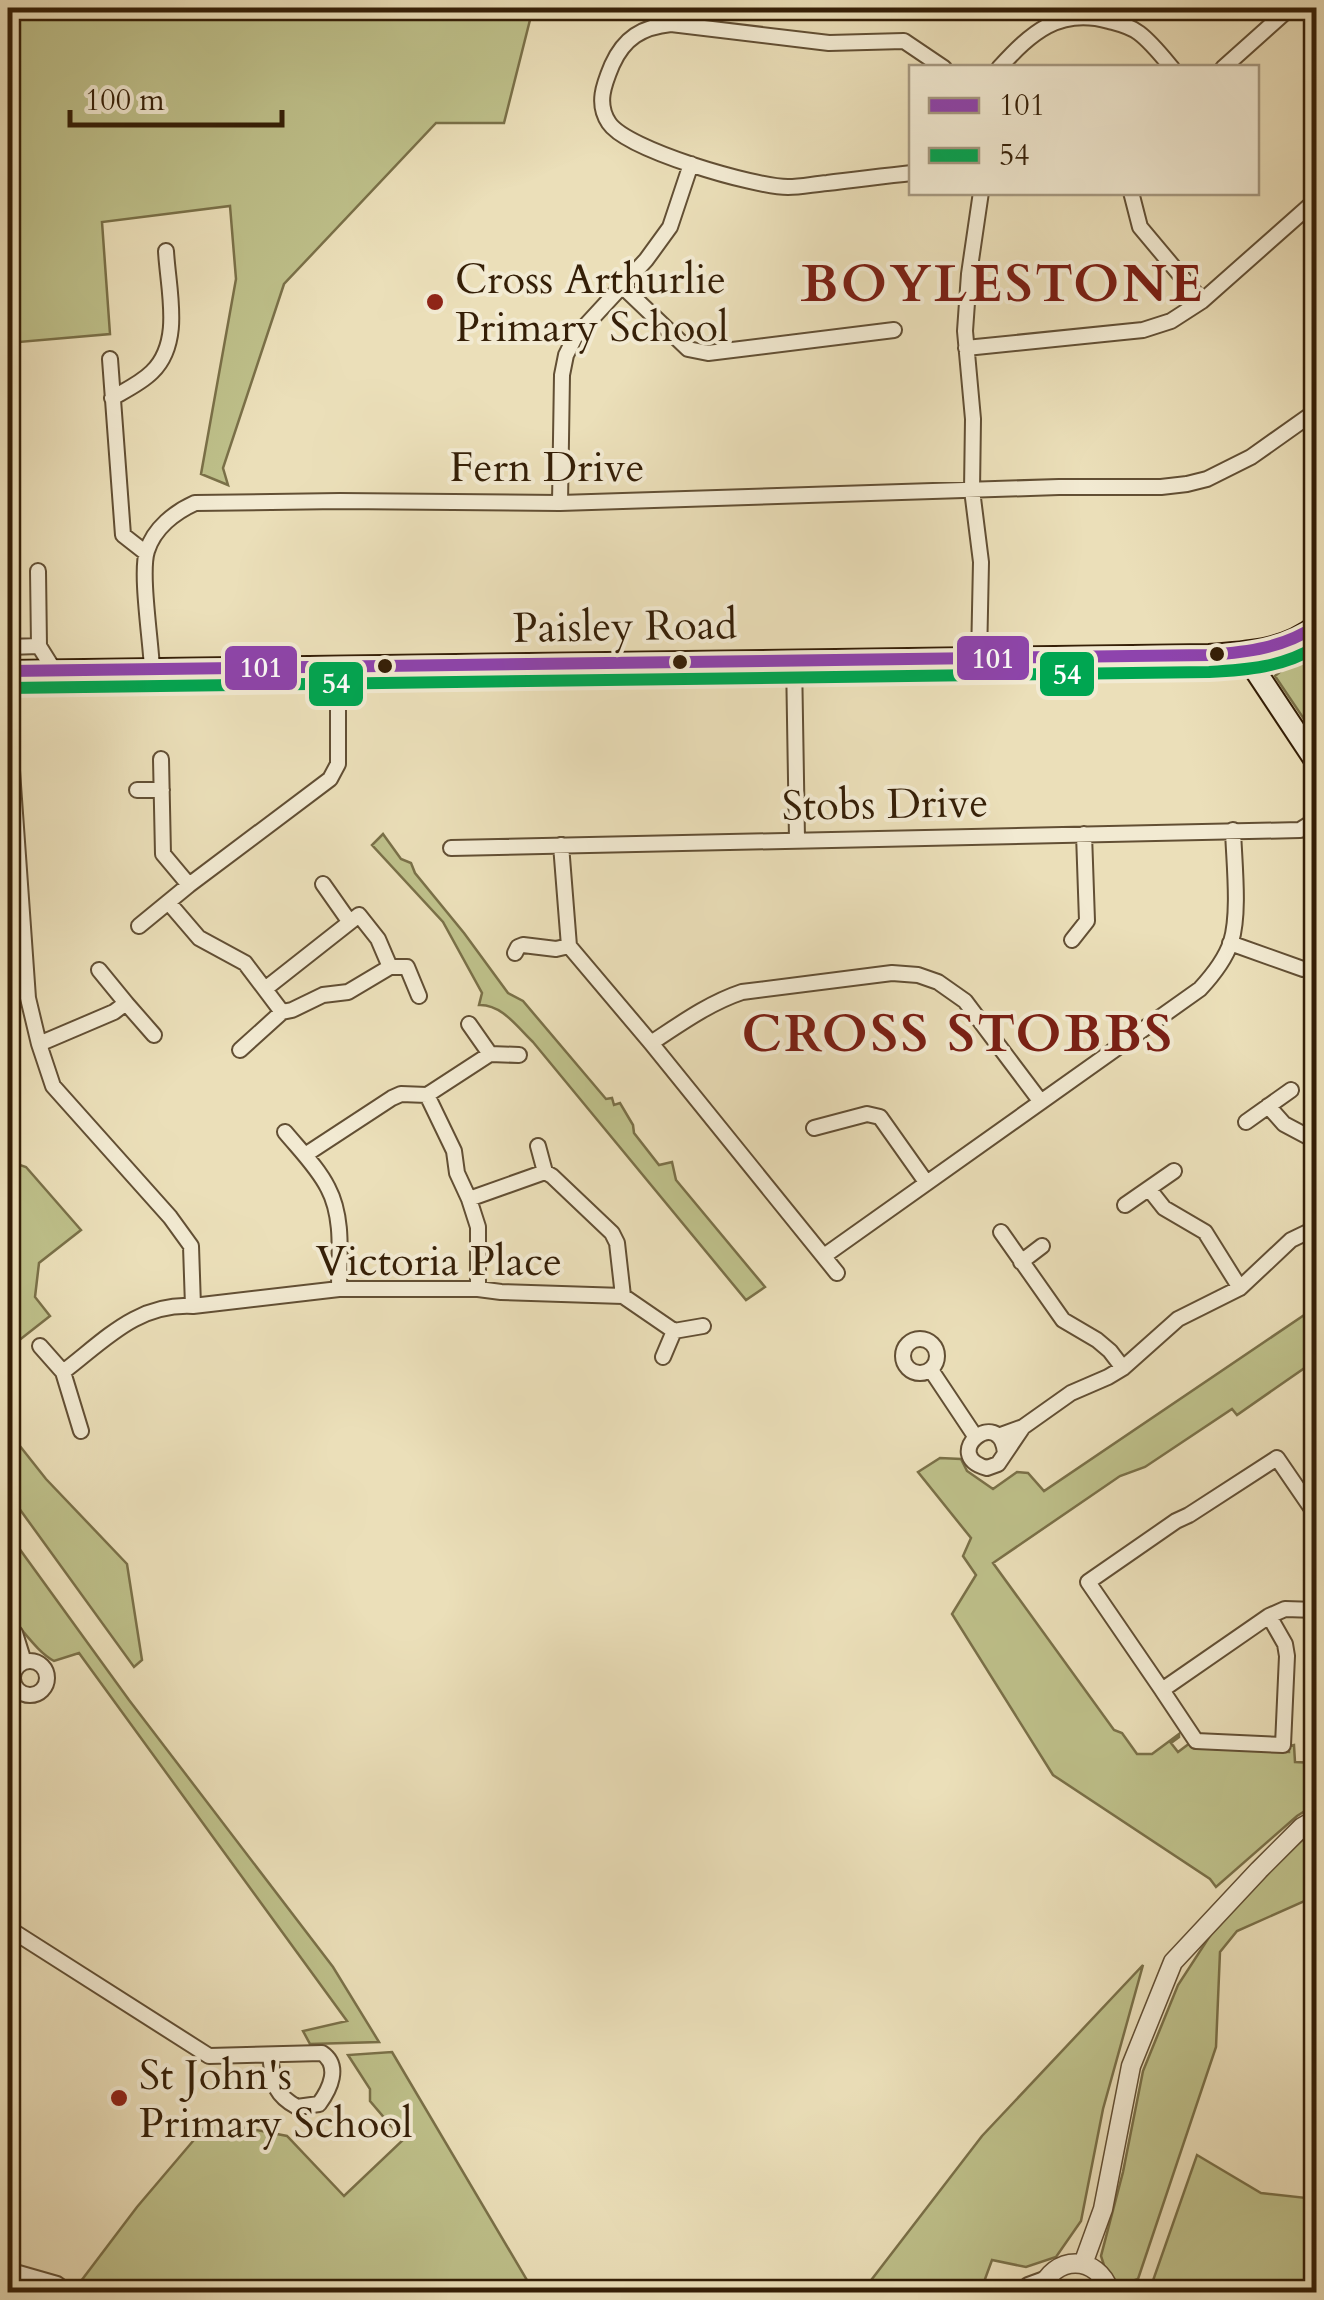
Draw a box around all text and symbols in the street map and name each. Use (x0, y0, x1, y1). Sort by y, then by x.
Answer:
scale bar (70, 65, 282, 127)
legend (909, 65, 1259, 195)
text: 100 m (85, 80, 165, 121)
text: 101 (999, 85, 1045, 126)
text: 54 (999, 135, 1030, 176)
district label: BOYLESTONE (801, 250, 1205, 320)
place label: Cross Arthurlie Primary School (455, 251, 729, 356)
marker: Cross Arthurlie Primary School (424, 291, 446, 313)
street label: Fern Drive (449, 439, 645, 496)
street label: Paisley Road (512, 596, 738, 657)
line badge: 101 (955, 634, 1031, 682)
text: 101 (971, 640, 1015, 678)
line badge: 101 (223, 644, 299, 692)
unlabelled marker (1207, 644, 1227, 664)
text: 101 (239, 649, 283, 687)
line badge: 54 (1038, 650, 1096, 698)
unlabelled marker (670, 652, 690, 672)
unlabelled marker (375, 656, 395, 676)
text: 54 (1053, 656, 1081, 694)
line badge: 54 (307, 660, 365, 708)
text: 54 (322, 665, 350, 703)
street label: Stobs Drive (781, 774, 989, 835)
district label: CROSS STOBBS (742, 1000, 1174, 1070)
street label: Victoria Place (316, 1233, 562, 1290)
place label: St John's Primary School (139, 2047, 413, 2152)
marker: St John's Primary School (108, 2087, 130, 2109)

